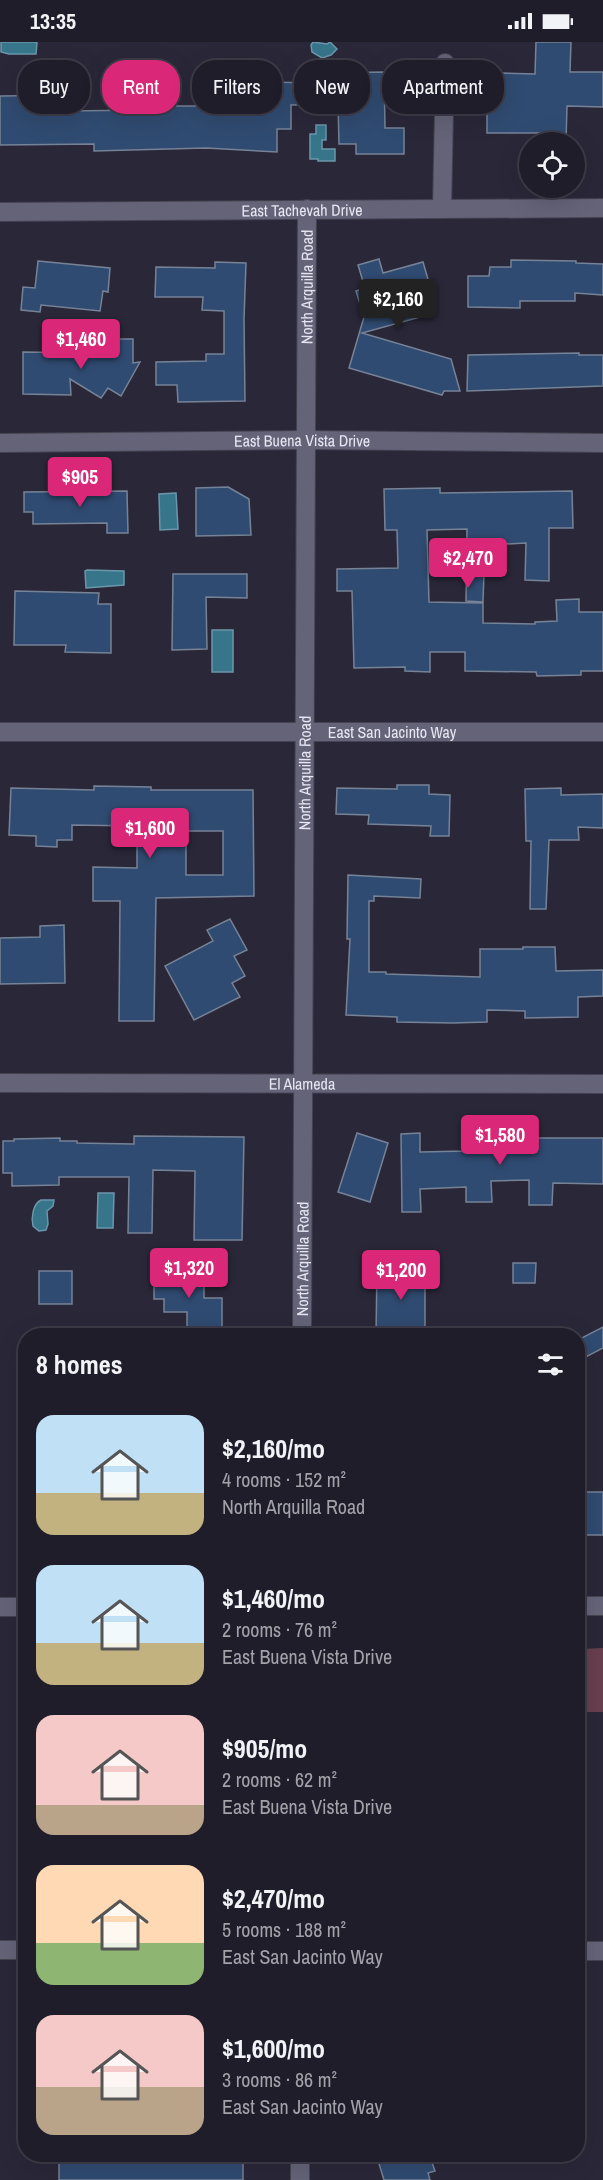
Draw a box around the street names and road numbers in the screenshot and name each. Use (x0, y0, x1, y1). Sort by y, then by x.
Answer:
street label: East Tachevah Drive (241, 199, 363, 221)
street label: North Arquilla Road (295, 230, 318, 344)
street label: East Buena Vista Drive (234, 429, 370, 452)
street label: North Arquilla Road (293, 716, 316, 830)
street label: East San Jacinto Way (328, 721, 457, 743)
street label: El Alameda (269, 1072, 336, 1095)
street label: North Arquilla Road (291, 1202, 314, 1316)

